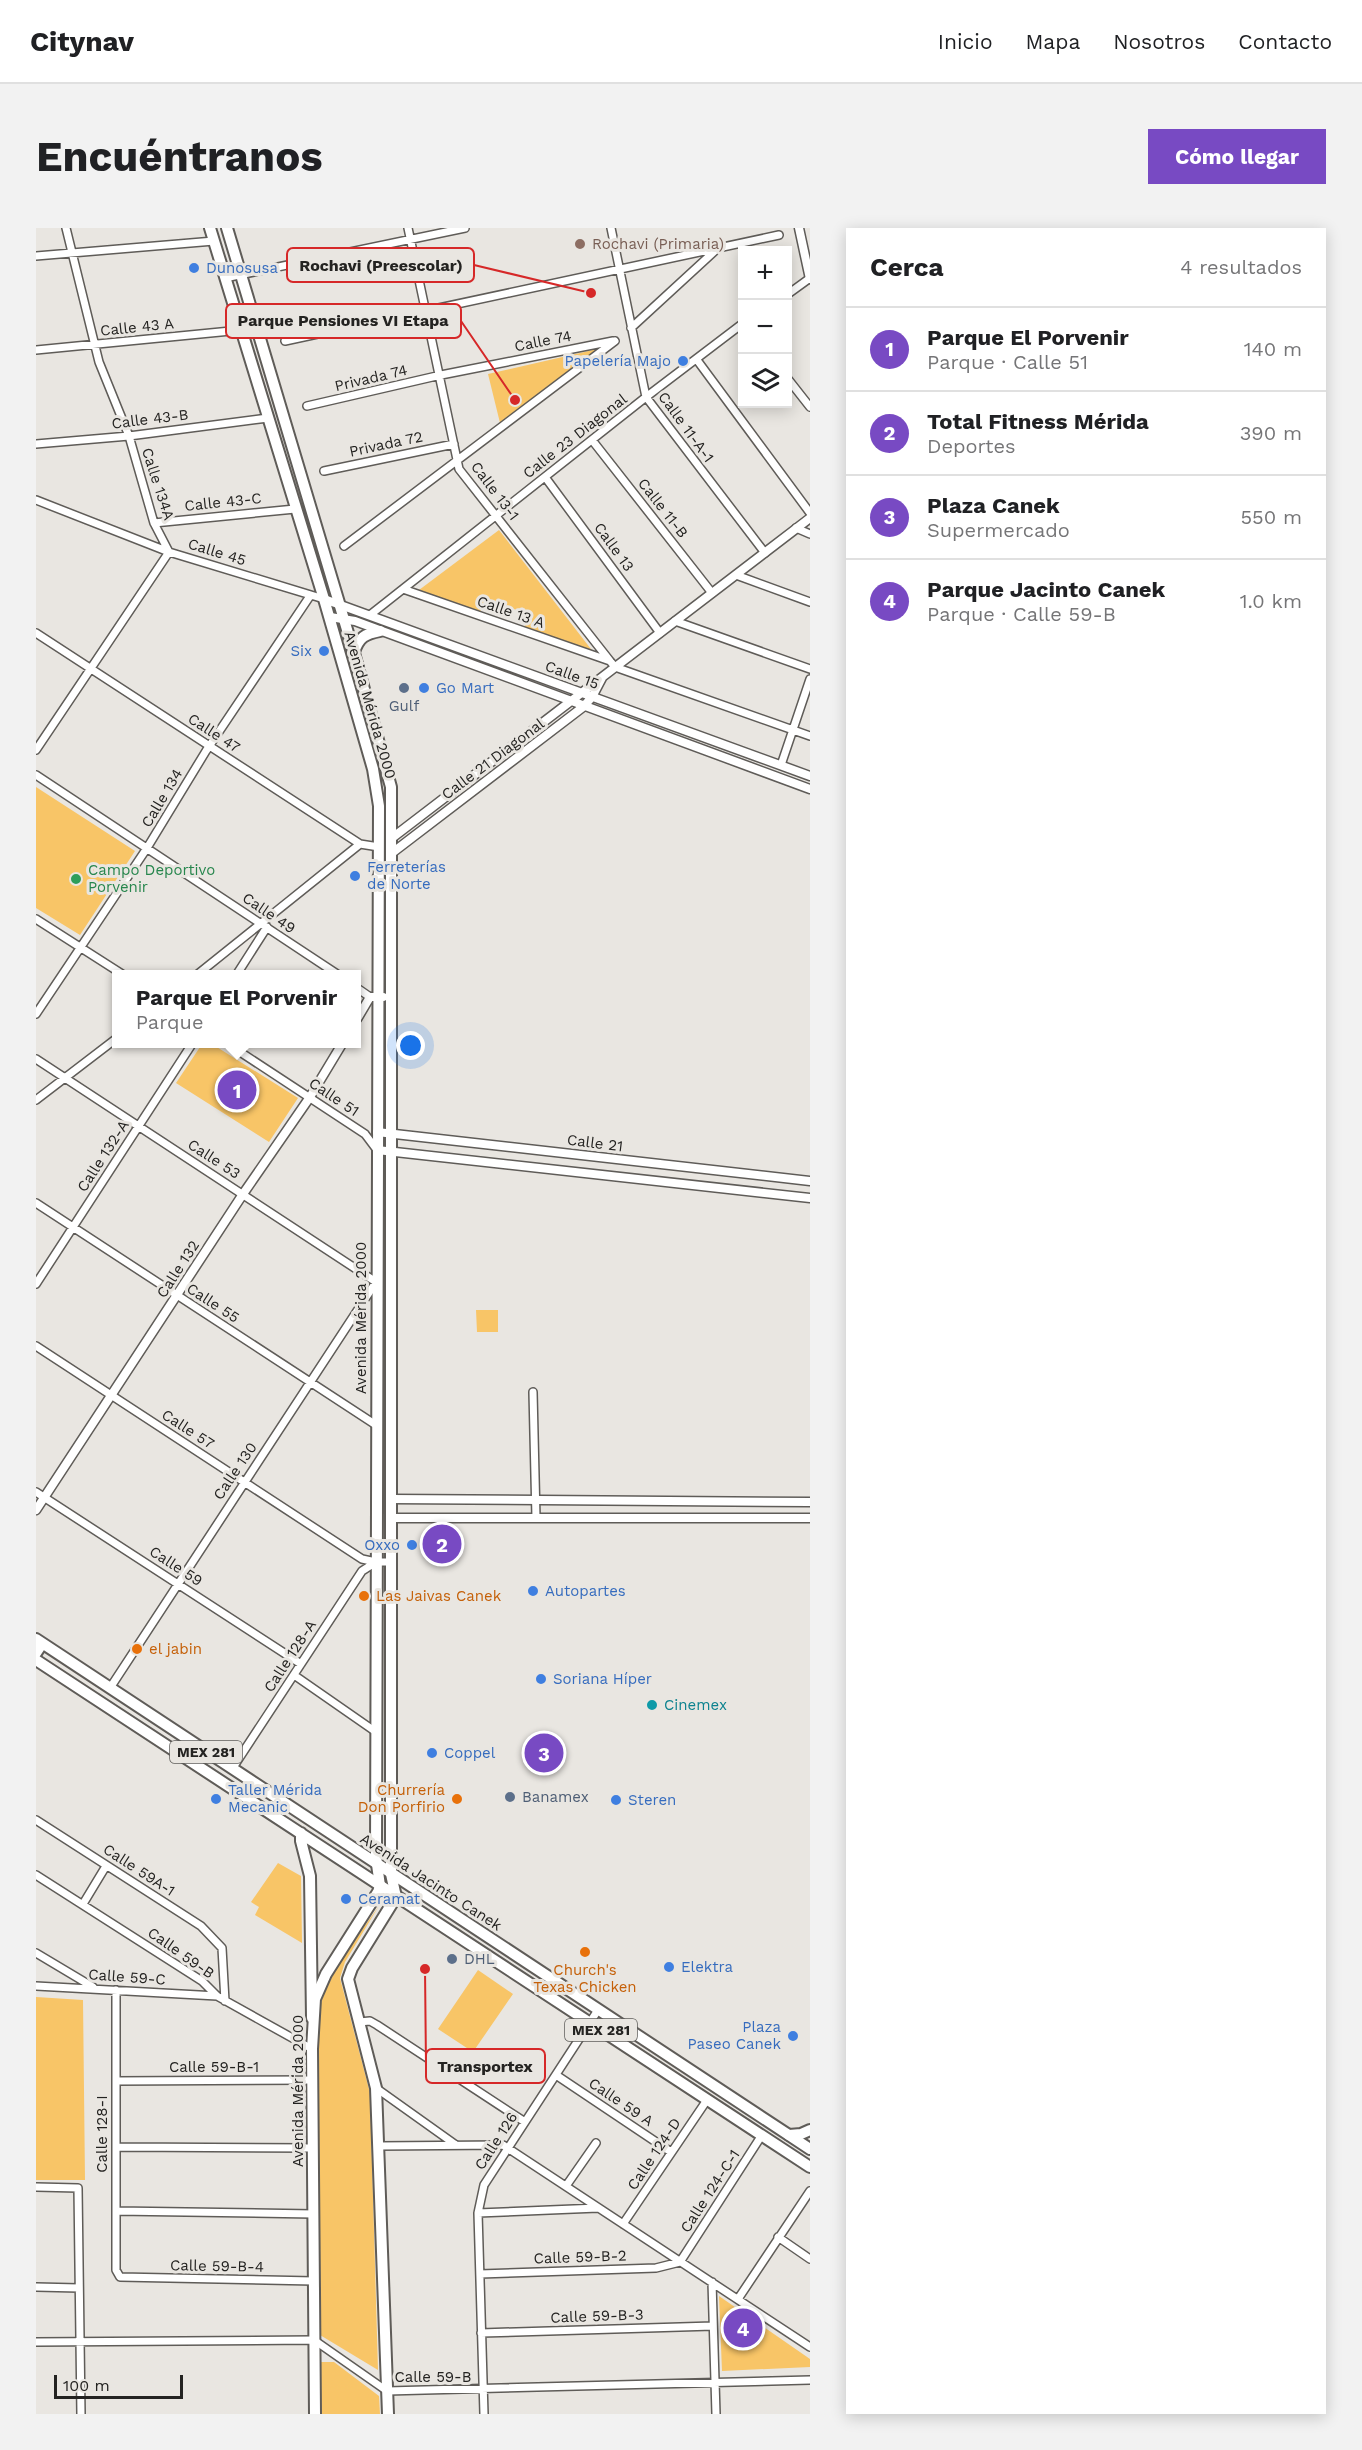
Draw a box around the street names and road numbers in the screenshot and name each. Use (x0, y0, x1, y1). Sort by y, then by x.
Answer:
street label: Calle 43 A (99, 314, 175, 340)
street label: Calle 74 (513, 327, 573, 355)
street label: Privada 74 (333, 361, 409, 395)
street label: Calle 11-A-1 (654, 388, 718, 466)
street label: Calle 23 Diagonal (519, 390, 631, 482)
street label: Calle 43-B (111, 405, 189, 433)
street label: Privada 72 (348, 427, 424, 461)
street label: Calle 134A (138, 446, 178, 523)
street label: Calle 13-1 (467, 458, 523, 524)
street label: Calle 11-B (634, 475, 692, 541)
street label: Calle 43-C (183, 489, 263, 515)
street label: Calle 13 (590, 519, 638, 575)
street label: Calle 45 (186, 535, 248, 569)
street label: Calle 13 A (475, 592, 547, 632)
street label: Avenida Mérida 2000 (340, 629, 400, 781)
street label: Calle 15 (543, 657, 601, 693)
street label: Calle 47 (185, 710, 243, 756)
street label: Calle 21 Diagonal (438, 714, 548, 804)
street label: Calle 134 (137, 765, 187, 831)
street label: Calle 49 (239, 889, 299, 937)
street label: Calle 51 (306, 1074, 362, 1120)
street label: Calle 132-A (73, 1117, 133, 1195)
street label: Calle 21 (566, 1131, 624, 1155)
street label: Calle 53 (184, 1135, 244, 1183)
street label: Calle 132 (153, 1237, 203, 1301)
street label: Avenida Mérida 2000 (352, 1242, 370, 1394)
street label: Calle 55 (183, 1279, 243, 1327)
street label: Calle 57 (158, 1405, 218, 1453)
street label: Calle 130 (209, 1439, 261, 1503)
street label: Calle 59 (146, 1542, 206, 1590)
street label: Calle 128-A (260, 1616, 320, 1696)
road number: MEX 281 (170, 1741, 242, 1763)
street label: Avenida Jacinto Canek (357, 1829, 506, 1935)
street label: Calle 59A-1 (100, 1840, 178, 1900)
street label: Calle 59-B (144, 1923, 218, 1983)
street label: Calle 59-C (88, 1965, 166, 1989)
street label: Avenida Mérida 2000 (289, 2015, 307, 2167)
road number: MEX 281 (565, 2019, 637, 2041)
street label: Calle 59-B-1 (169, 2058, 259, 2076)
street label: Calle 59 A (585, 2074, 657, 2130)
street label: Calle 128-I (93, 2095, 111, 2173)
street label: Calle 126 (471, 2109, 521, 2173)
street label: Calle 124-D (623, 2114, 685, 2194)
street label: Calle 124-C-1 (676, 2146, 744, 2236)
street label: Calle 59-B-2 (533, 2246, 627, 2268)
street label: Calle 59-B-4 (170, 2256, 264, 2276)
street label: Calle 59-B-3 (550, 2305, 644, 2327)
street label: Calle 59-B (394, 2368, 472, 2386)

